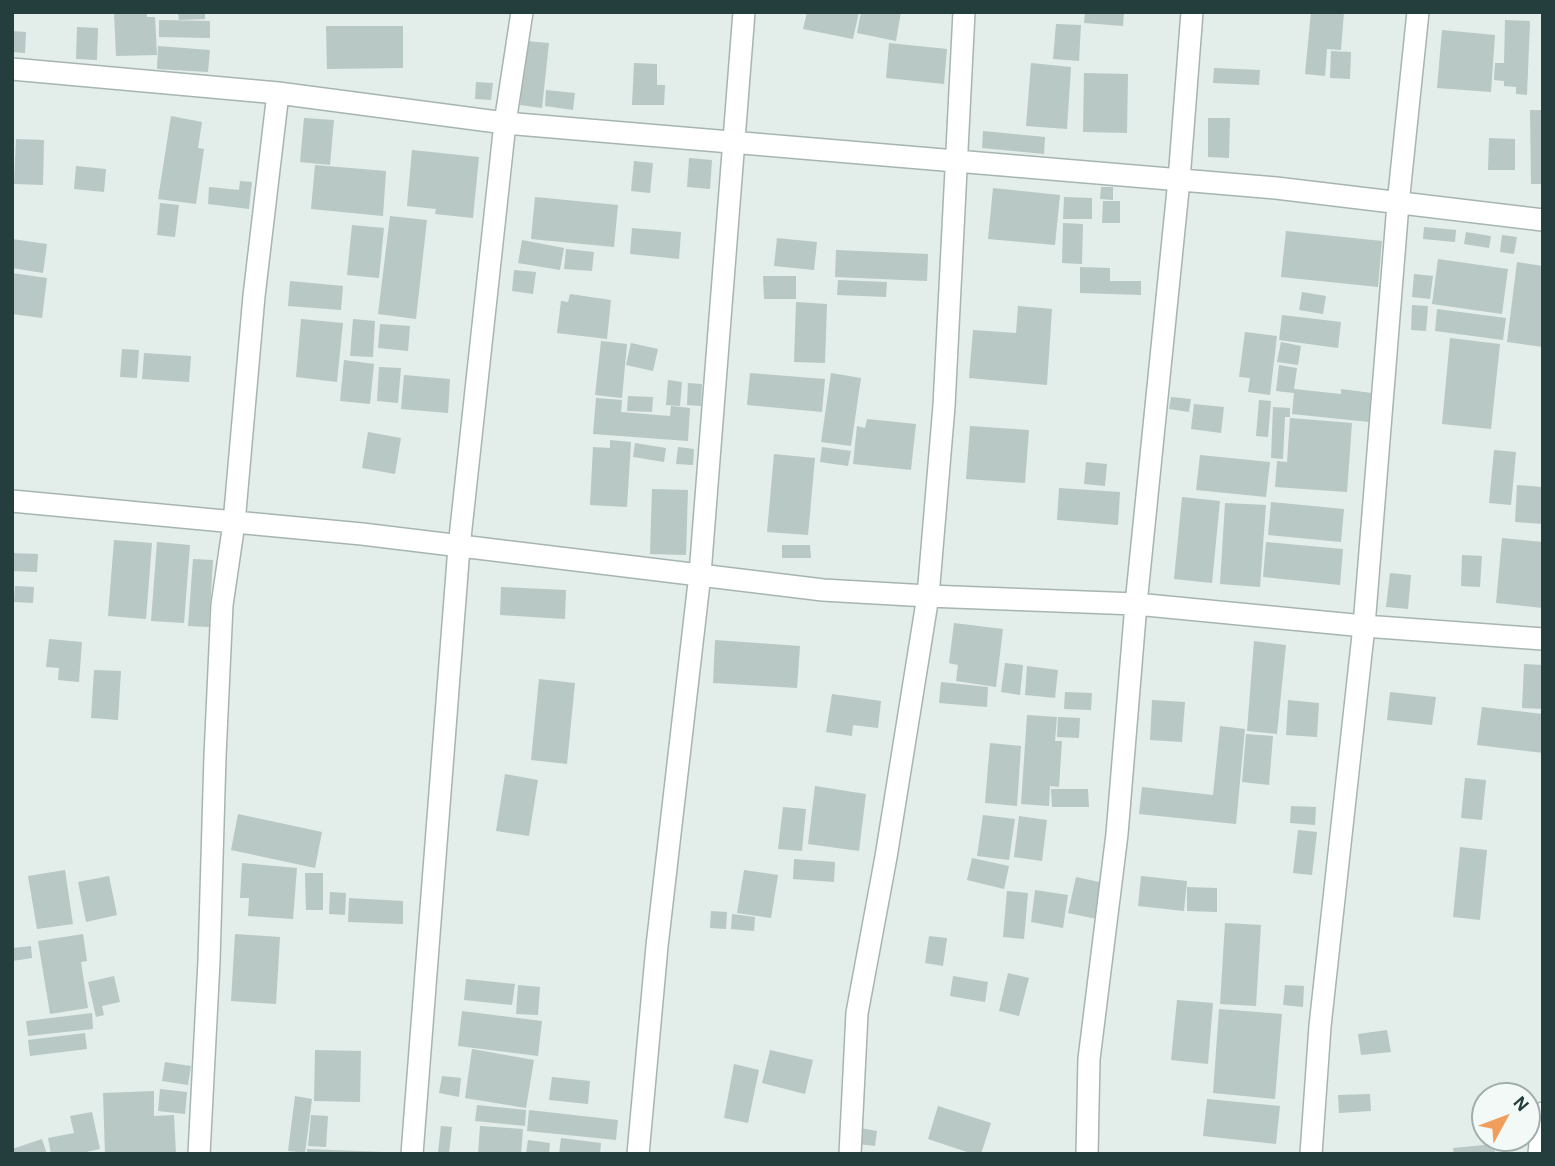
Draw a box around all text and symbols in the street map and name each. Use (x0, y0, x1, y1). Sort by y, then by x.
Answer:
north arrow (1471, 1082, 1541, 1152)
text: N (1509, 1093, 1532, 1115)

